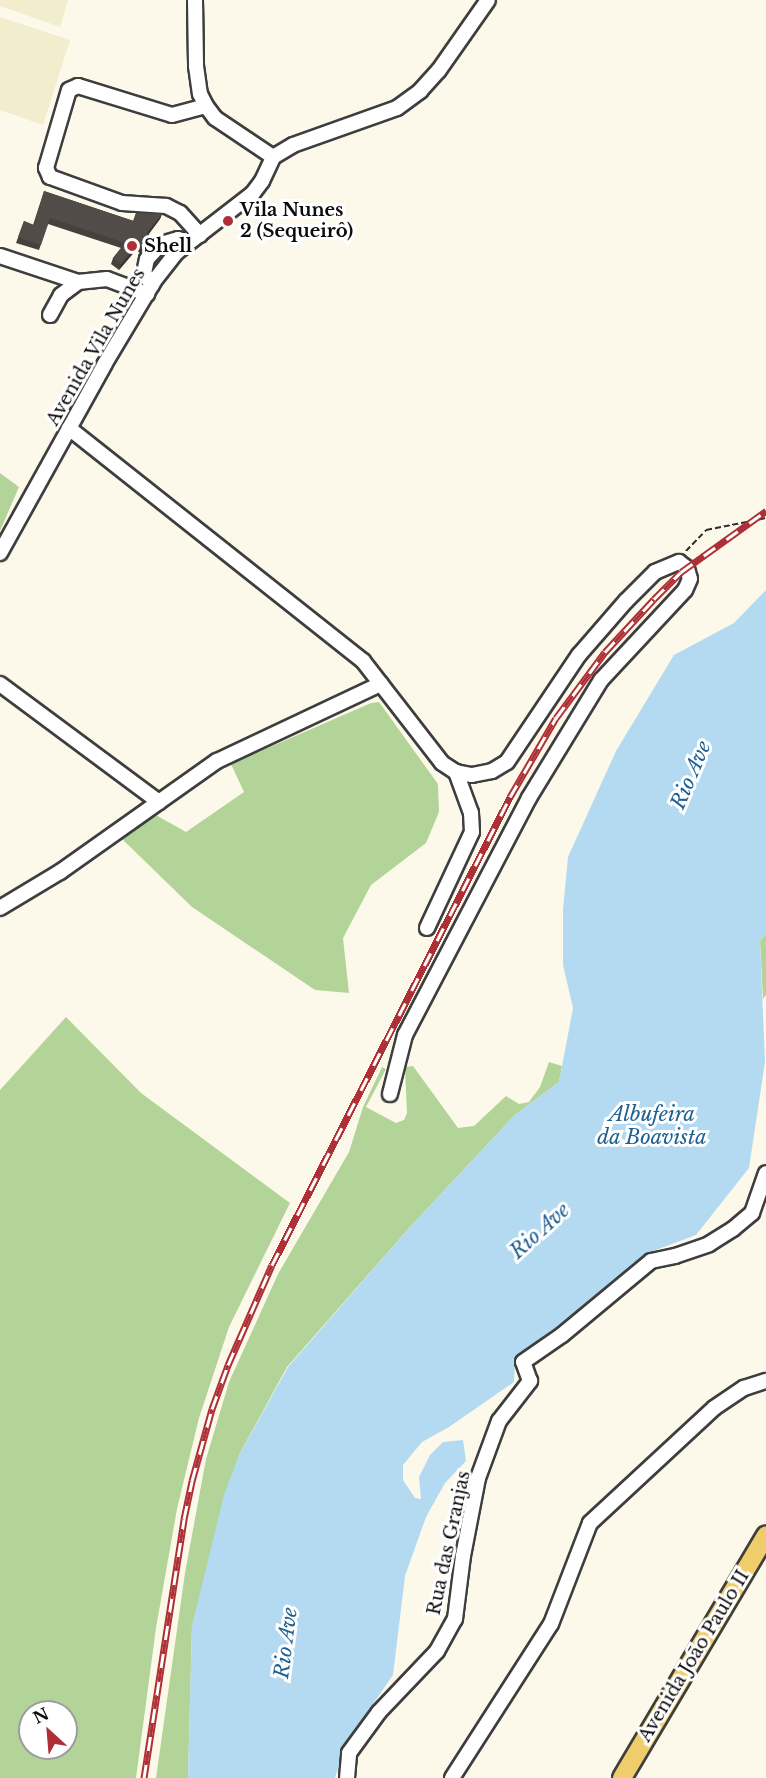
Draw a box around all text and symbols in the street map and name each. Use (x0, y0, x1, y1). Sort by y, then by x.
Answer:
place label: Vila Nunes 2 (Sequeirô) (240, 200, 353, 242)
marker: Vila Nunes 2 (Sequeirô) (221, 214, 235, 228)
place label: Shell (144, 235, 192, 257)
marker: Shell (125, 239, 139, 253)
street label: Avenida Vila Nunes (42, 264, 150, 430)
water label: Rio Ave (666, 737, 716, 813)
water label: Albufeira da Boavista (597, 1102, 707, 1149)
water label: Rio Ave (505, 1198, 575, 1264)
street label: Rua das Granjas (423, 1469, 475, 1617)
street label: Avenida João Paulo II (634, 1566, 754, 1746)
water label: Rio Ave (270, 1606, 302, 1680)
north arrow (18, 1700, 78, 1760)
text: N (30, 1703, 52, 1728)

